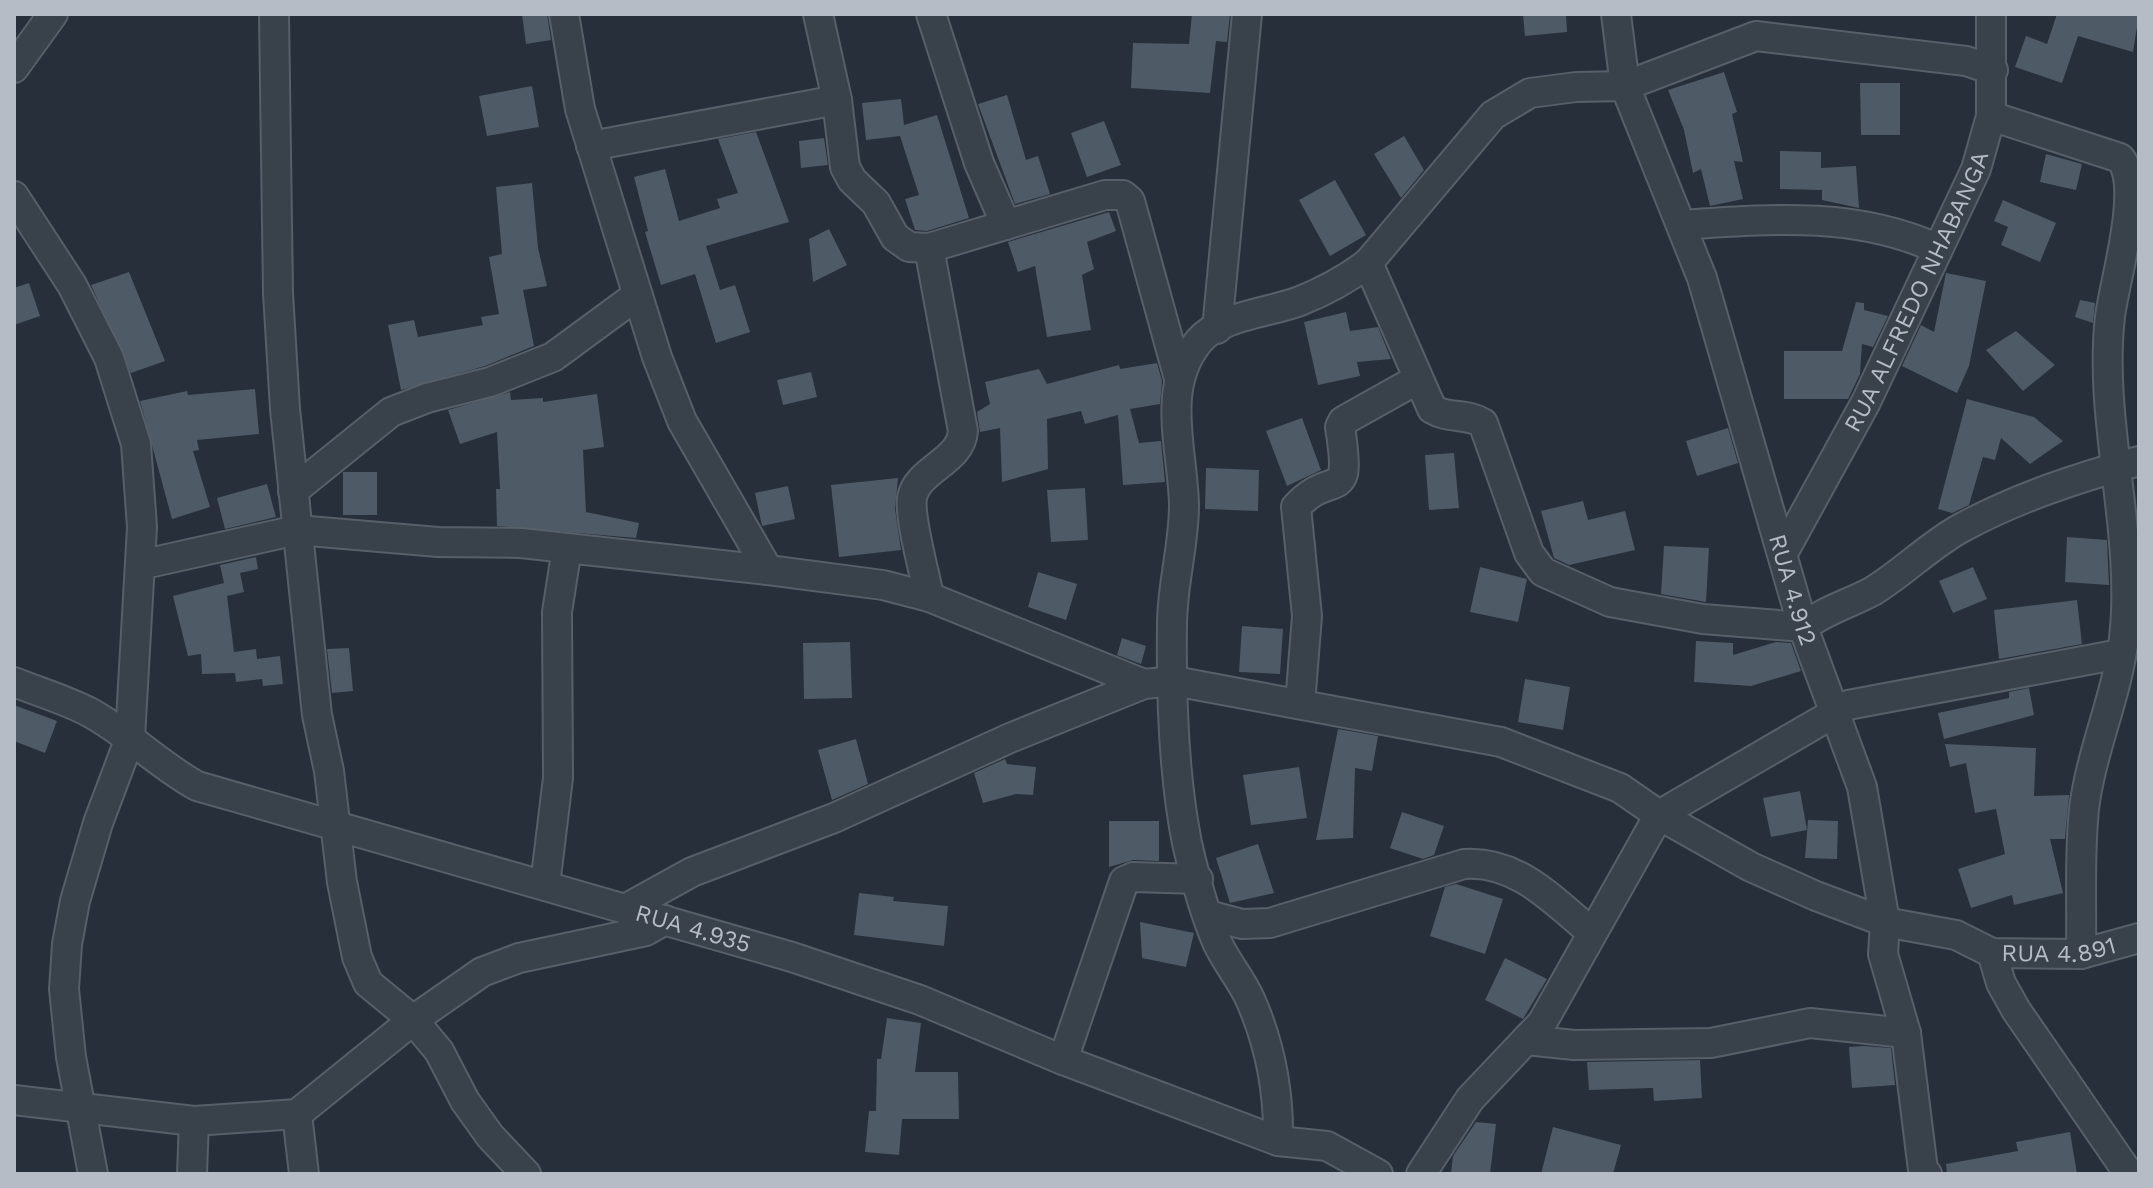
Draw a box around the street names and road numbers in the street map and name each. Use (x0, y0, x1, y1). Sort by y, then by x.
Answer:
street label: RUA ALFREDO NHABANGA (1838, 148, 1994, 437)
street label: RUA 4.912 (1763, 531, 1823, 649)
street label: RUA 4.935 (632, 899, 754, 958)
street label: RUA 4.891 (2001, 931, 2119, 968)

